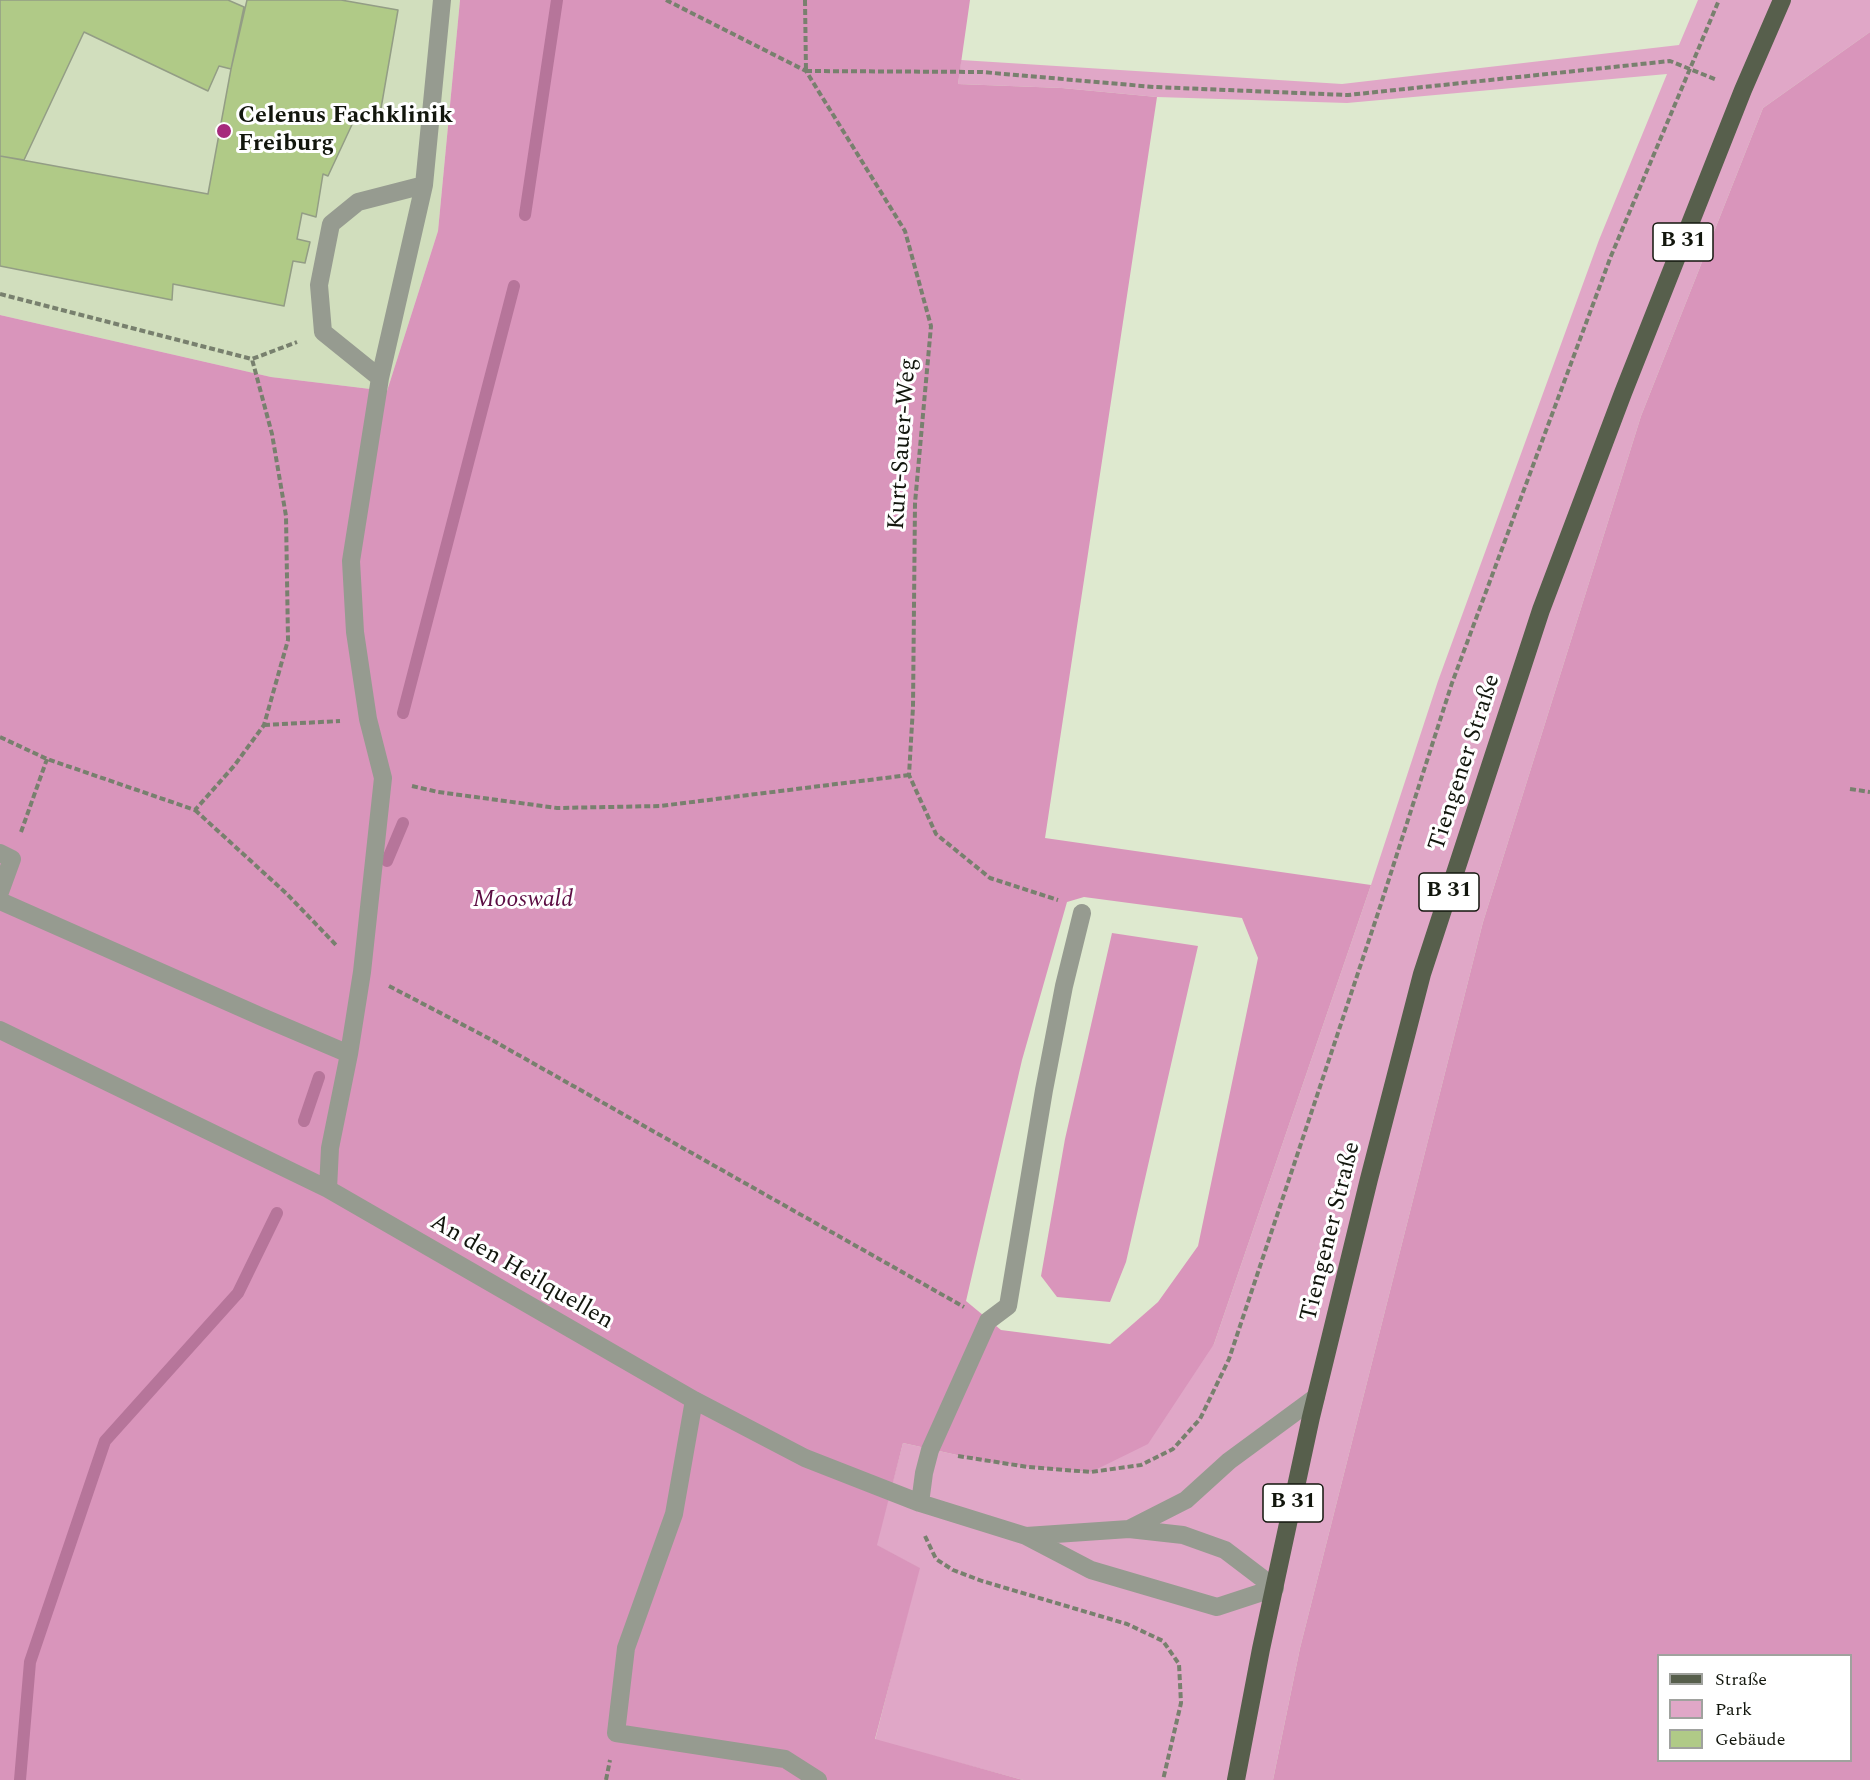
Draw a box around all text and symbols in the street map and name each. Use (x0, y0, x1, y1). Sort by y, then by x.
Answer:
place label: Celenus Fachklinik Freiburg (238, 103, 453, 159)
marker: Celenus Fachklinik Freiburg (215, 122, 233, 140)
road number: B 31 (1653, 223, 1713, 261)
street label: Kurt-Sauer-Weg (884, 357, 924, 531)
street label: Tiengener Straße (1424, 671, 1508, 855)
road number: B 31 (1419, 873, 1479, 911)
park label: Mooswald (473, 887, 573, 915)
street label: Tiengener Straße (1296, 1139, 1368, 1325)
street label: An den Heilquellen (424, 1209, 618, 1337)
road number: B 31 (1263, 1484, 1323, 1522)
legend (1657, 1654, 1852, 1762)
text: Straße (1715, 1666, 1767, 1693)
text: Park (1715, 1696, 1752, 1723)
text: Gebäude (1715, 1726, 1785, 1753)

